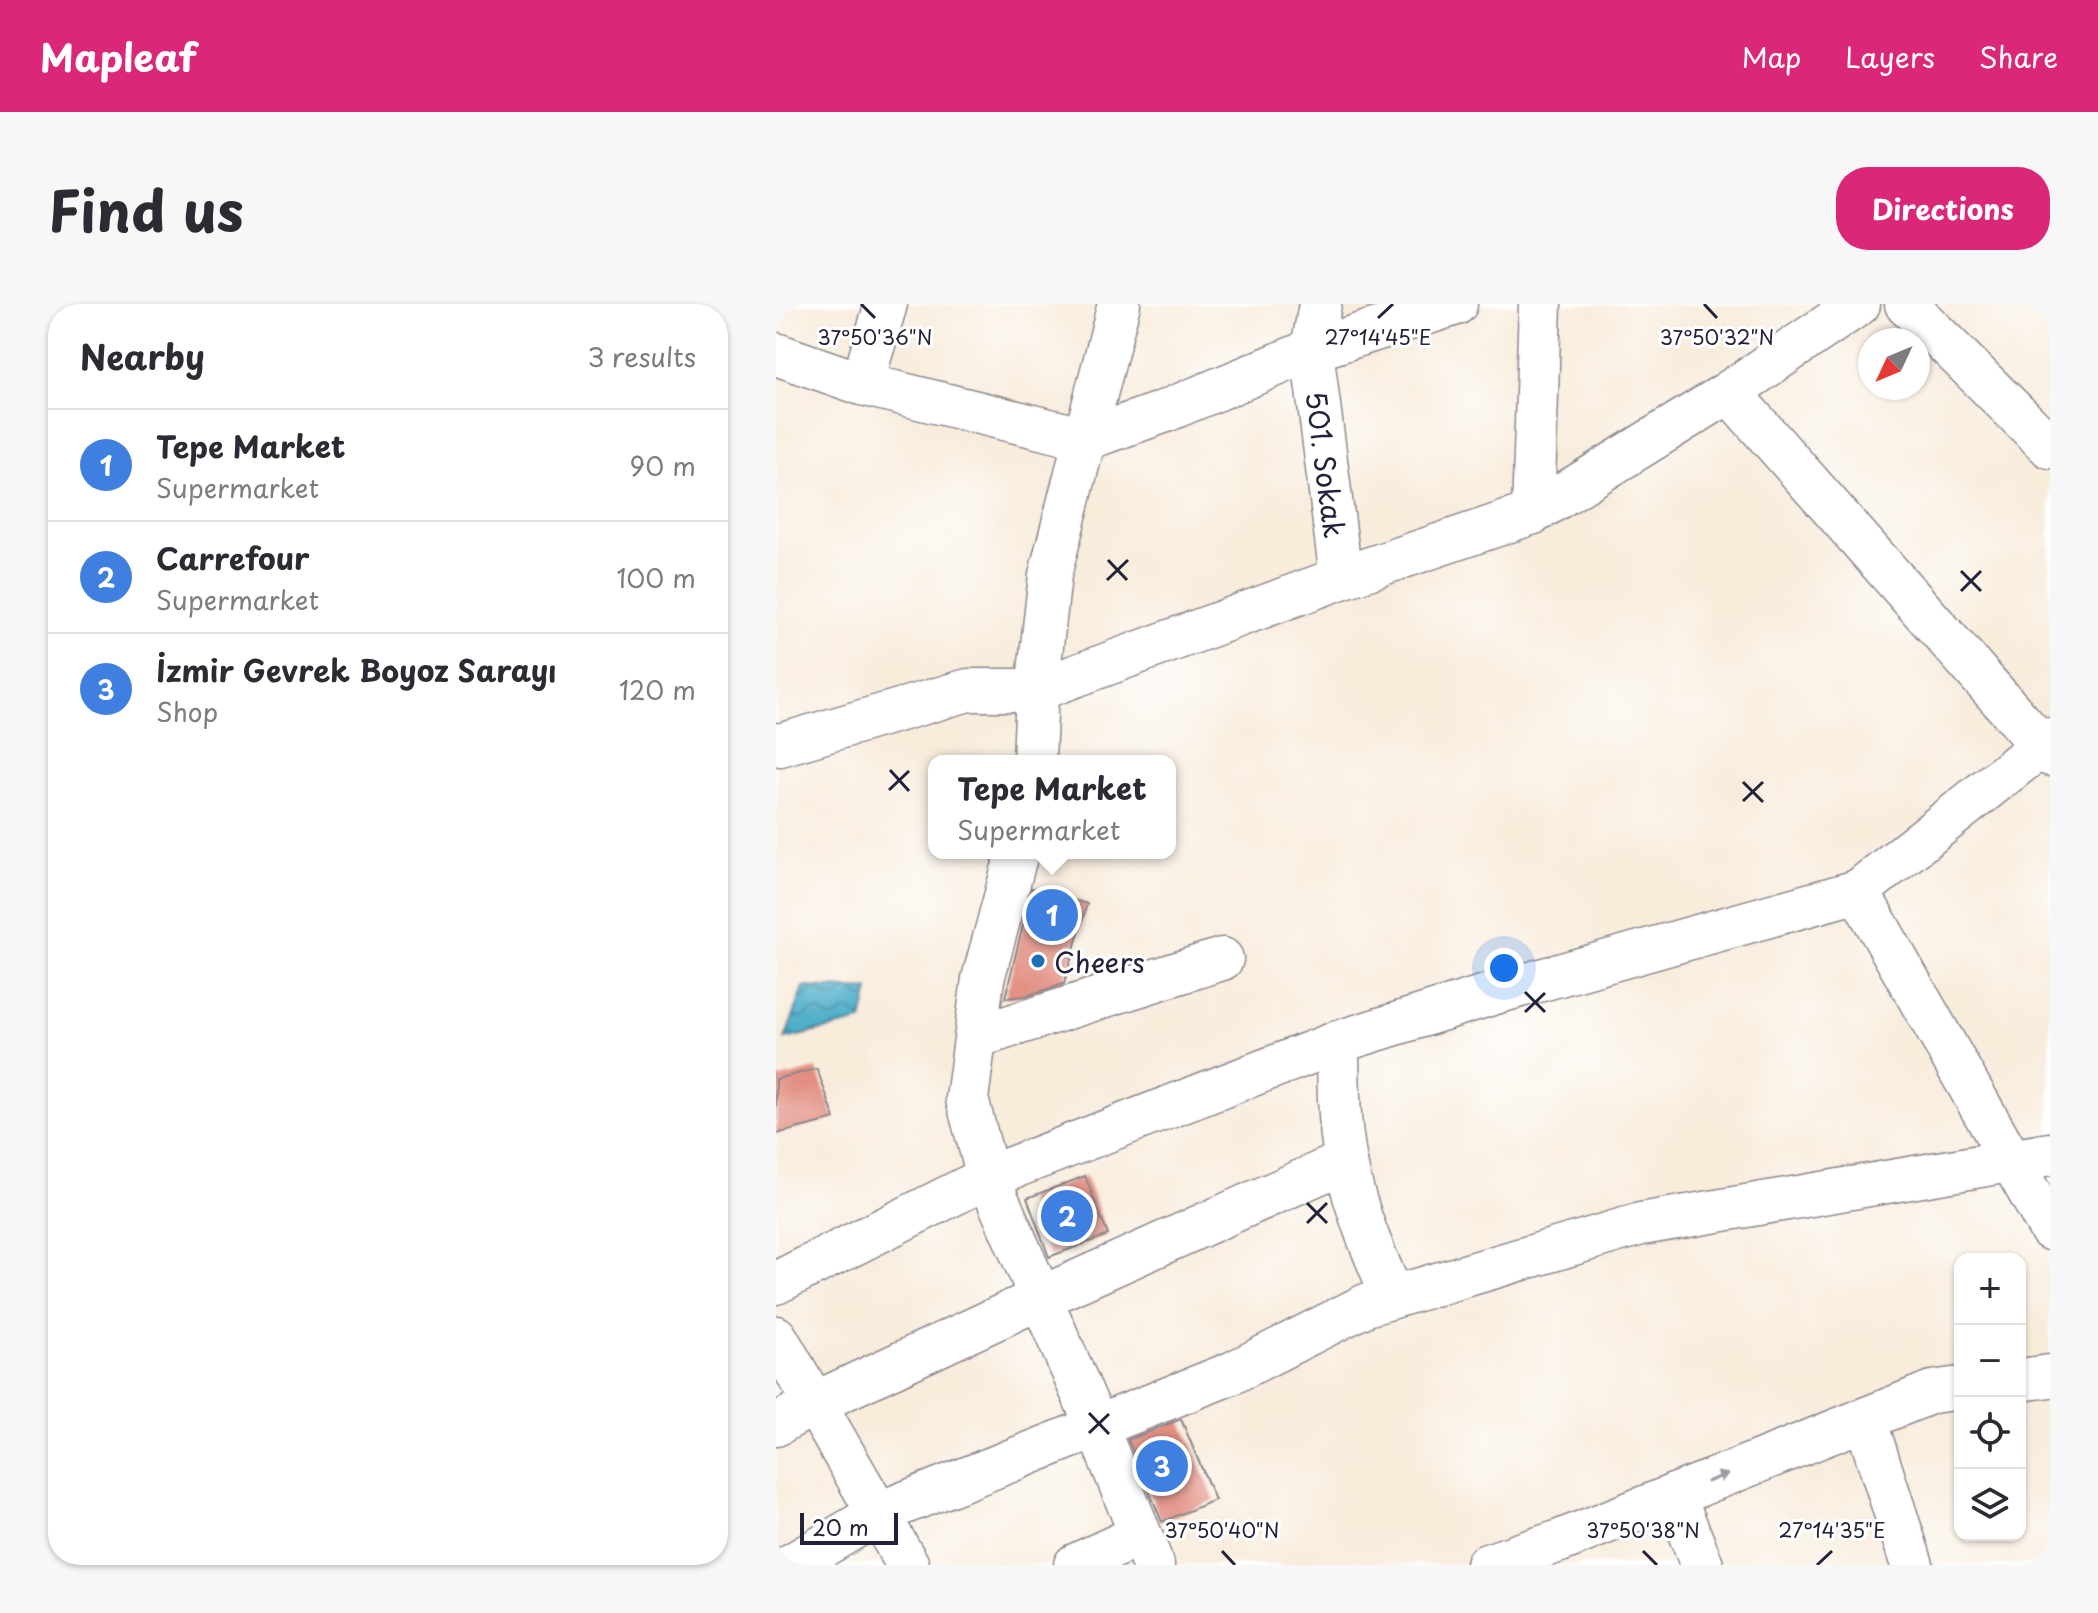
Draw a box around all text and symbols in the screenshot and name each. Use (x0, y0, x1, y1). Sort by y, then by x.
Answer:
text: Mapleaf (40, 28, 197, 85)
text: Map (1741, 35, 1801, 78)
text: Layers (1845, 35, 1935, 78)
text: Share (1979, 35, 2058, 78)
text: Find us (48, 166, 244, 251)
button: Directions (1836, 167, 2050, 250)
text: 37°50'36"N (818, 322, 932, 352)
text: 27°14'45"E (1325, 322, 1431, 352)
text: 37°50'32"N (1660, 322, 1774, 352)
north arrow (1858, 328, 1930, 400)
text: Nearby (80, 330, 205, 382)
text: 3 results (588, 337, 696, 376)
street label: 501. Sokak (1296, 388, 1357, 540)
text: Tepe Market (156, 423, 345, 468)
text: 1 (100, 446, 112, 485)
text: 90 m (629, 446, 696, 485)
text: Supermarket (156, 468, 319, 507)
text: Carrefour (156, 535, 310, 580)
text: 2 (97, 558, 115, 597)
text: 100 m (616, 558, 696, 597)
text: Supermarket (156, 580, 319, 619)
text: İzmir Gevrek Boyoz Sarayı (156, 647, 556, 692)
text: 3 (97, 670, 115, 709)
text: 120 m (619, 670, 696, 709)
text: Shop (156, 692, 218, 731)
popup (928, 755, 1176, 859)
text: Tepe Market (957, 765, 1147, 810)
text: Supermarket (957, 810, 1120, 849)
pin: 1 (1026, 885, 1078, 945)
place label: Cheers (1054, 940, 1145, 983)
your location (1484, 948, 1524, 988)
marker: Cheers (1029, 952, 1047, 970)
pin: 2 (1041, 1186, 1093, 1246)
map controls (1954, 1253, 2026, 1541)
button: + (1954, 1253, 2026, 1325)
button: − (1954, 1325, 2026, 1397)
button: locate (1954, 1397, 2026, 1469)
pin: 3 (1136, 1436, 1188, 1496)
button: layers (1954, 1469, 2026, 1541)
one-way arrow (1705, 1471, 1729, 1484)
scale bar (800, 1509, 898, 1545)
text: 20 m (812, 1510, 869, 1543)
text: 37°50'40"N (1165, 1515, 1280, 1545)
text: 37°50'38"N (1586, 1515, 1700, 1545)
text: 27°14'35"E (1778, 1515, 1886, 1545)

